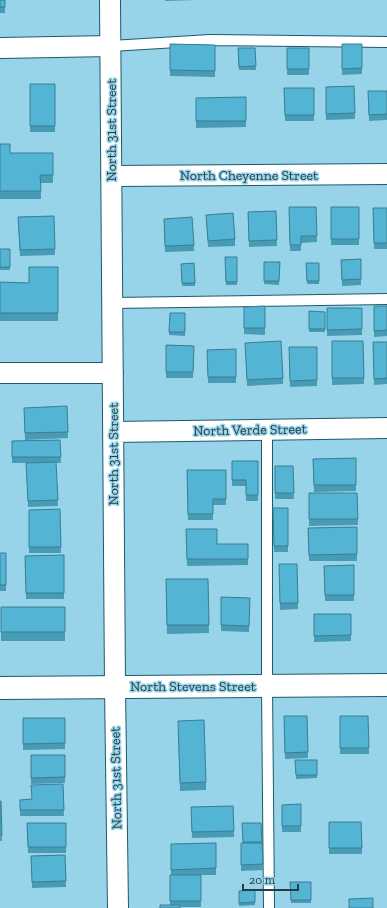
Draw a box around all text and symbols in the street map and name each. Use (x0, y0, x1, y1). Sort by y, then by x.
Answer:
street label: North 31st Street (103, 78, 120, 181)
street label: North Cheyenne Street (180, 167, 319, 184)
street label: North 31st Street (105, 402, 122, 505)
street label: North Verde Street (193, 420, 308, 439)
street label: North Stevens Street (130, 678, 257, 695)
street label: North 31st Street (107, 726, 125, 830)
scale bar (243, 866, 298, 892)
text: 20 m (249, 873, 276, 887)

